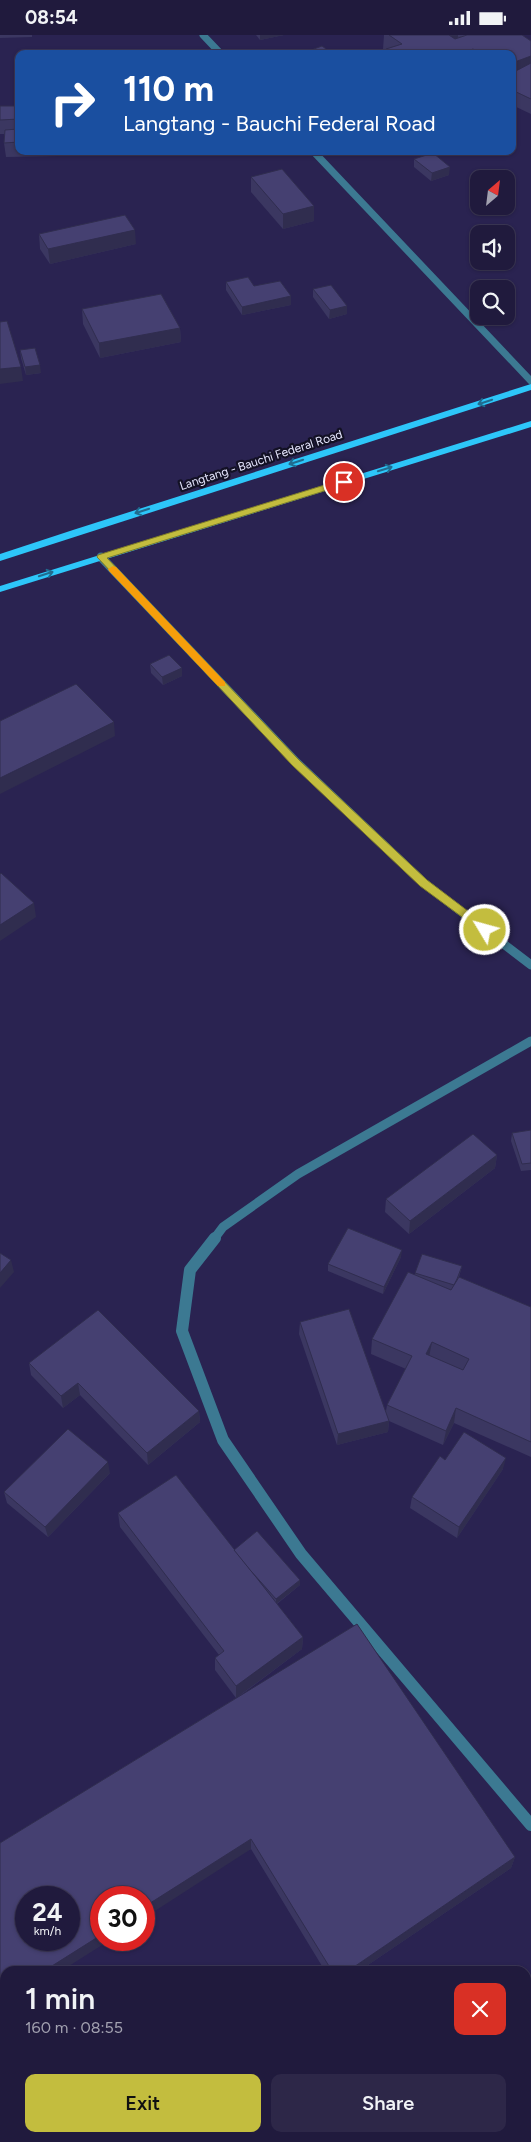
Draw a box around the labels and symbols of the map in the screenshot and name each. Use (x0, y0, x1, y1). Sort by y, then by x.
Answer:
north arrow (470, 170, 515, 215)
one-way arrow (477, 397, 493, 407)
street label: Langtang - Bauchi Federal Road (178, 427, 344, 493)
one-way arrow (289, 457, 305, 467)
pin (323, 461, 365, 503)
one-way arrow (377, 463, 393, 473)
one-way arrow (134, 507, 150, 516)
one-way arrow (38, 569, 54, 579)
position arrow (458, 903, 510, 955)
speed limit sign: 30 (90, 1886, 155, 1951)

